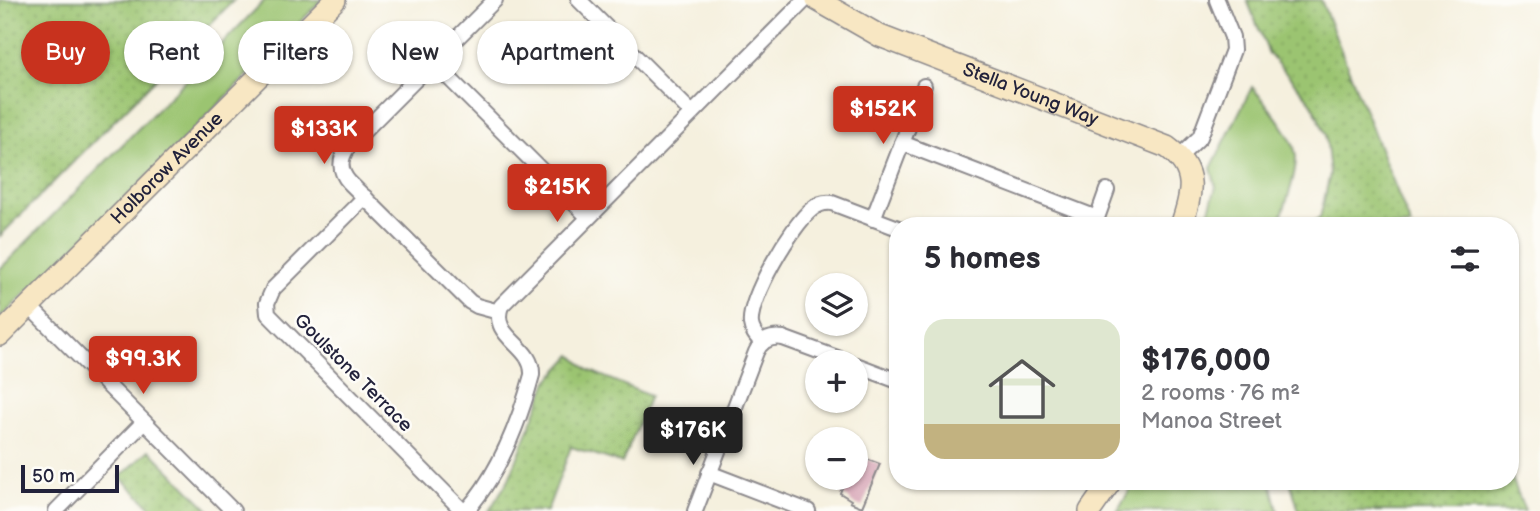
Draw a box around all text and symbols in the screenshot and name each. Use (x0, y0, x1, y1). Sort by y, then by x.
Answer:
chip: Buy (21, 21, 110, 84)
chip: Rent (124, 21, 224, 84)
chip: Filters (238, 21, 353, 84)
chip: New (367, 21, 463, 84)
chip: Apartment (477, 21, 638, 84)
street label: Stella Young Way (960, 58, 1102, 131)
pin: $152K (834, 86, 932, 146)
text: $152K (849, 95, 917, 123)
pin: $133K (275, 106, 373, 166)
street label: Holborow Avenue (106, 107, 228, 229)
text: $133K (290, 115, 358, 143)
pin: $215K (508, 164, 606, 224)
text: $215K (523, 173, 591, 201)
icon: filters (1446, 240, 1484, 278)
text: 5 homes (924, 241, 1041, 277)
map controls (805, 273, 868, 490)
button: layers (805, 273, 868, 336)
street label: Goulstone Terrace (289, 309, 417, 437)
pin: $99.3K (86, 336, 200, 396)
text: $176,000 (1141, 343, 1271, 379)
text: $99.3K (105, 345, 181, 373)
icon: home (980, 347, 1064, 431)
button: + (805, 350, 868, 413)
text: 2 rooms · 76 m² (1141, 379, 1300, 407)
pin: $176K (644, 407, 742, 467)
text: Manoa Street (1141, 407, 1282, 435)
text: $176K (660, 416, 726, 444)
button: − (805, 427, 868, 490)
scale bar (21, 462, 119, 494)
text: 50 m (32, 465, 75, 488)

